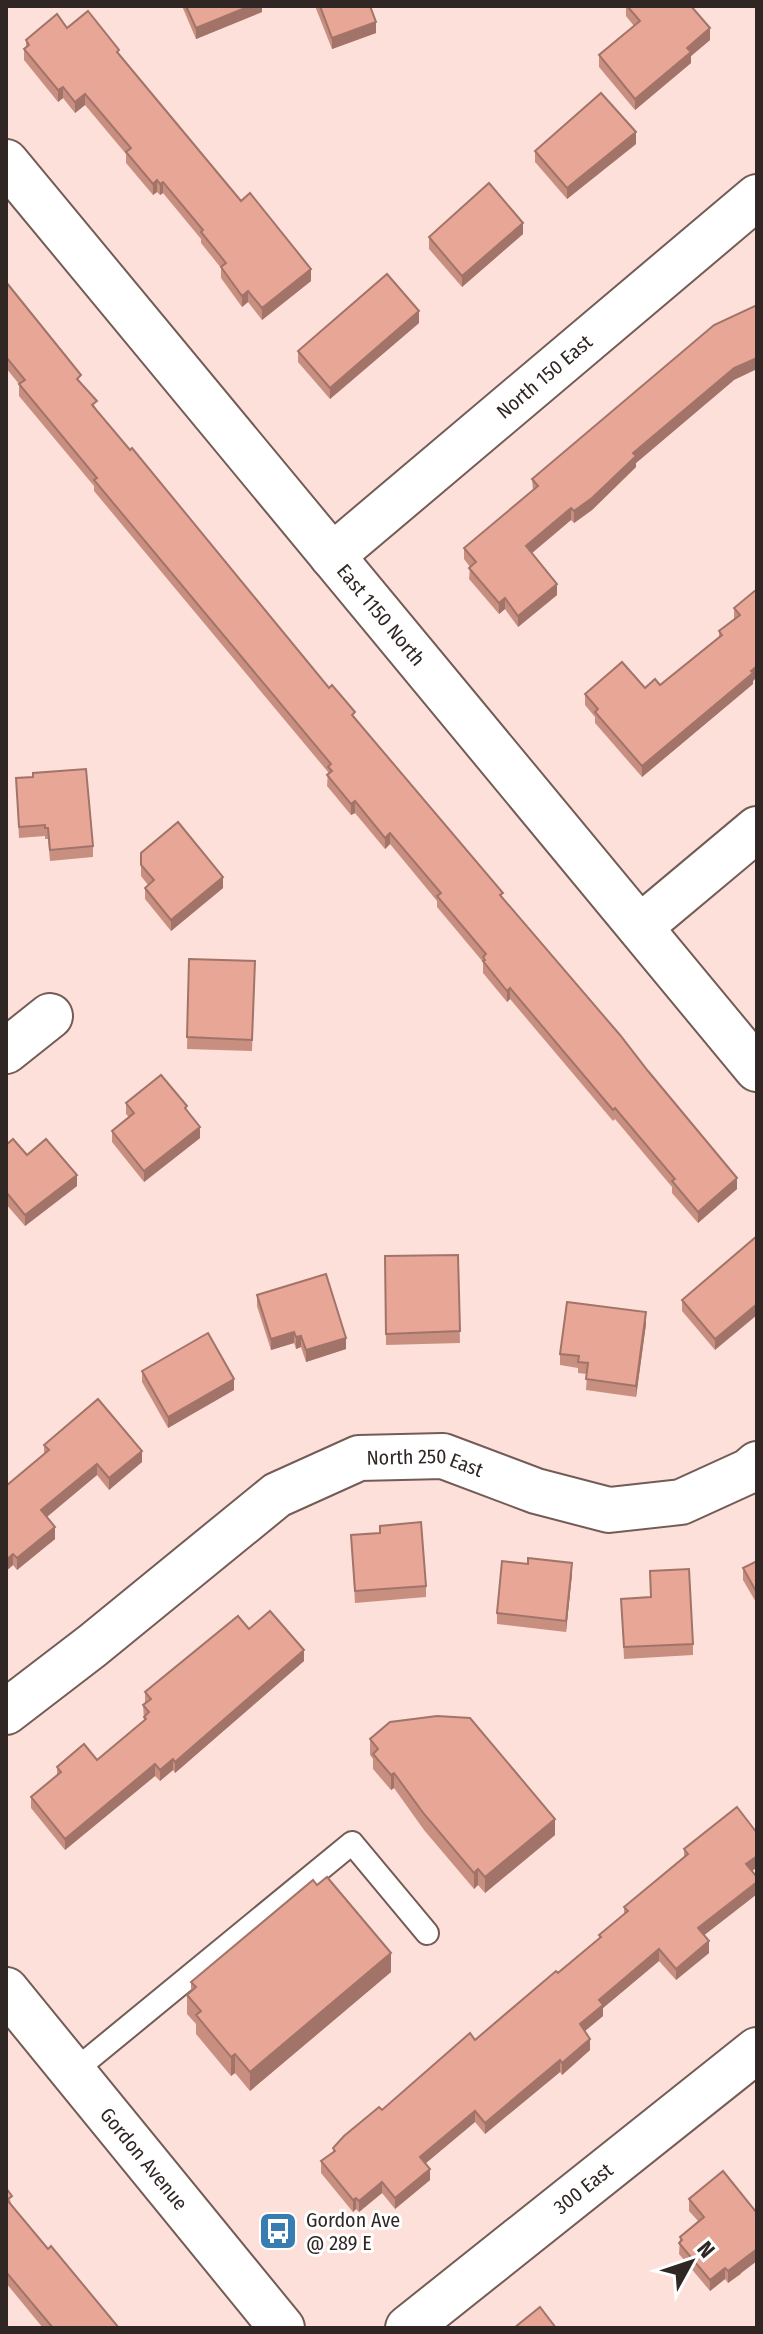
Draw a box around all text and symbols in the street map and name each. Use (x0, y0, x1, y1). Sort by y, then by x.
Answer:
street label: North 150 East (492, 329, 597, 424)
street label: East 1150 North (332, 559, 430, 671)
street label: North 250 East (366, 1444, 487, 1482)
street label: Gordon Avenue (95, 2103, 193, 2215)
street label: 300 East (549, 2157, 618, 2219)
place label: Gordon Ave @ 289 E (306, 2208, 400, 2255)
bus stop icon: Gordon Ave @ 289 E (257, 2210, 299, 2252)
north arrow (651, 2222, 731, 2302)
text: N (691, 2236, 721, 2263)

